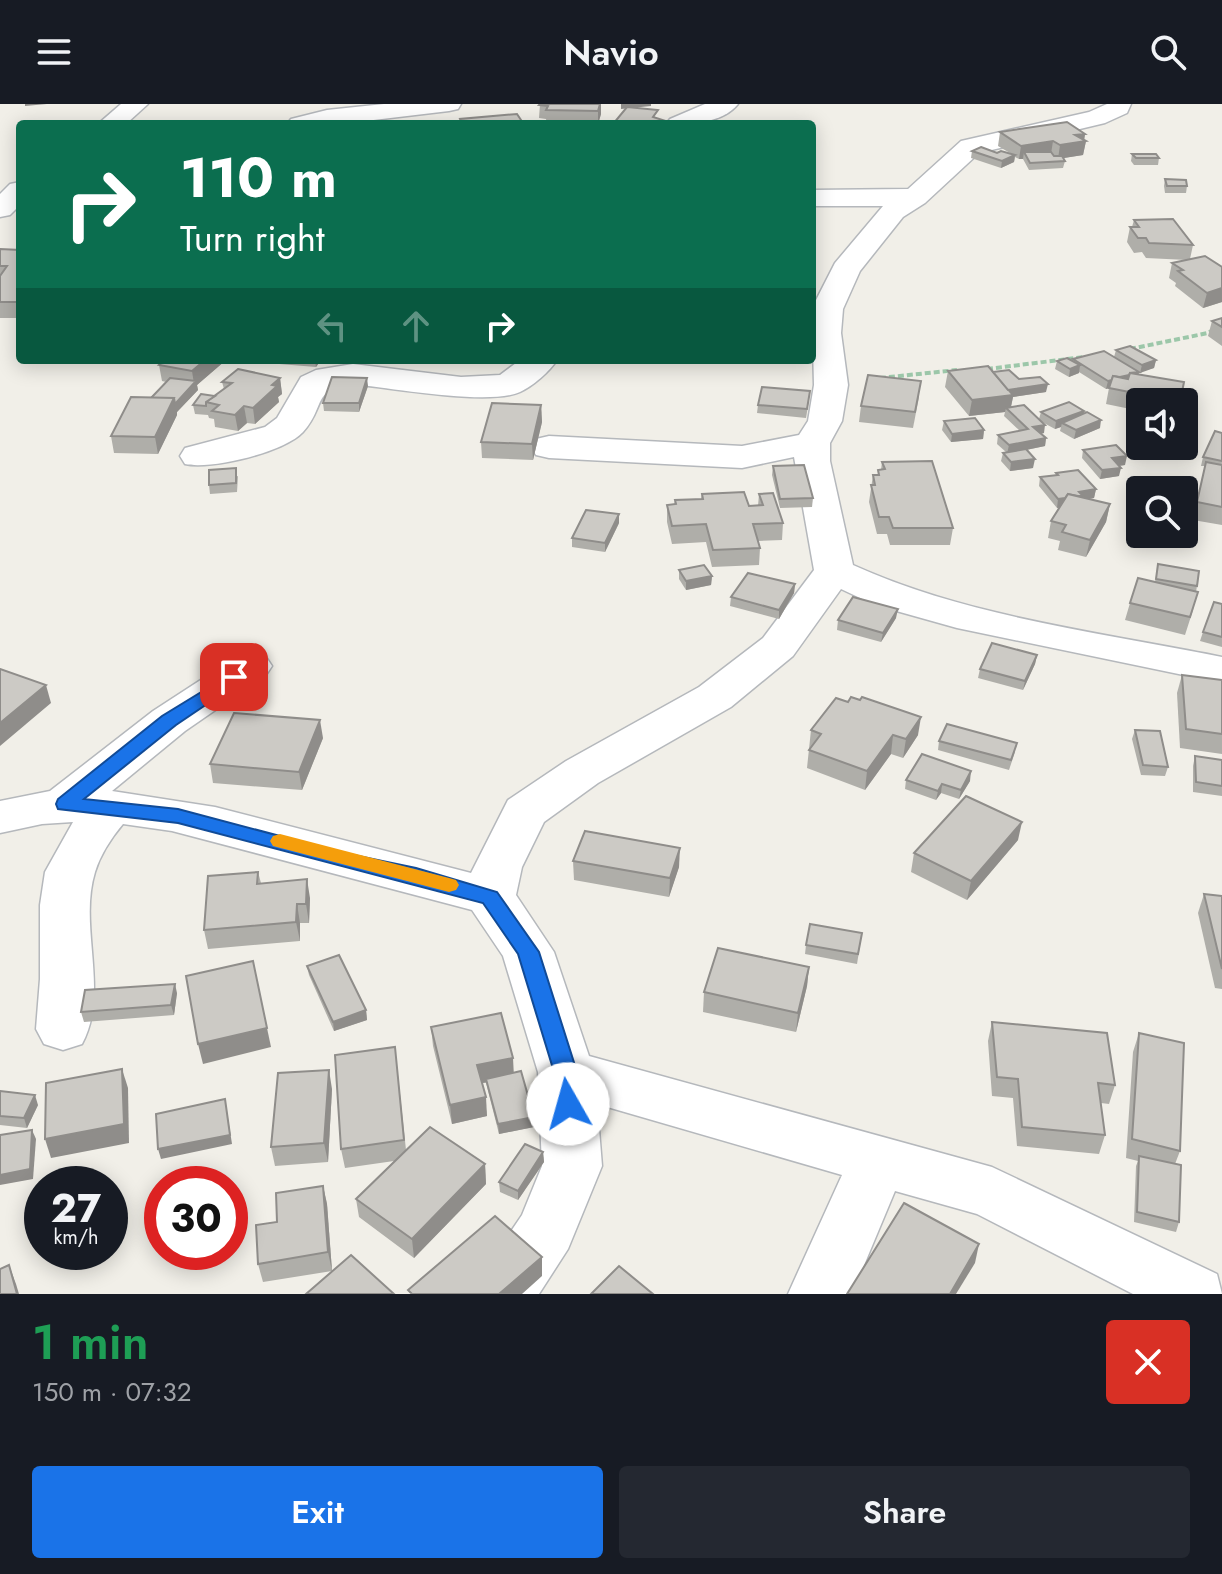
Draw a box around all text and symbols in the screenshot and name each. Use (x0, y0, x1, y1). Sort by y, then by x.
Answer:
text: Navio (563, 26, 659, 78)
icon: menu (32, 30, 76, 74)
icon: search (1146, 30, 1190, 74)
text: 110 m (180, 137, 337, 218)
icon: right (48, 152, 152, 256)
text: Turn right (180, 212, 325, 264)
icon: left (310, 304, 354, 348)
icon: ahead (394, 304, 438, 348)
icon: right (478, 304, 522, 348)
map controls (1126, 388, 1198, 548)
button: sound (1126, 388, 1198, 460)
button: search (1126, 476, 1198, 548)
pin (200, 643, 268, 711)
icon: arrive (212, 655, 256, 699)
position arrow (526, 1062, 610, 1146)
speed limit sign: 30 (144, 1166, 248, 1270)
text: 27 (51, 1179, 101, 1237)
text: km/h (53, 1223, 99, 1252)
text: 1 min (32, 1308, 149, 1377)
button: close (1106, 1320, 1190, 1404)
text: 150 m · 07:32 (32, 1373, 191, 1411)
button: Exit (32, 1466, 603, 1558)
button: Share (619, 1466, 1190, 1558)

